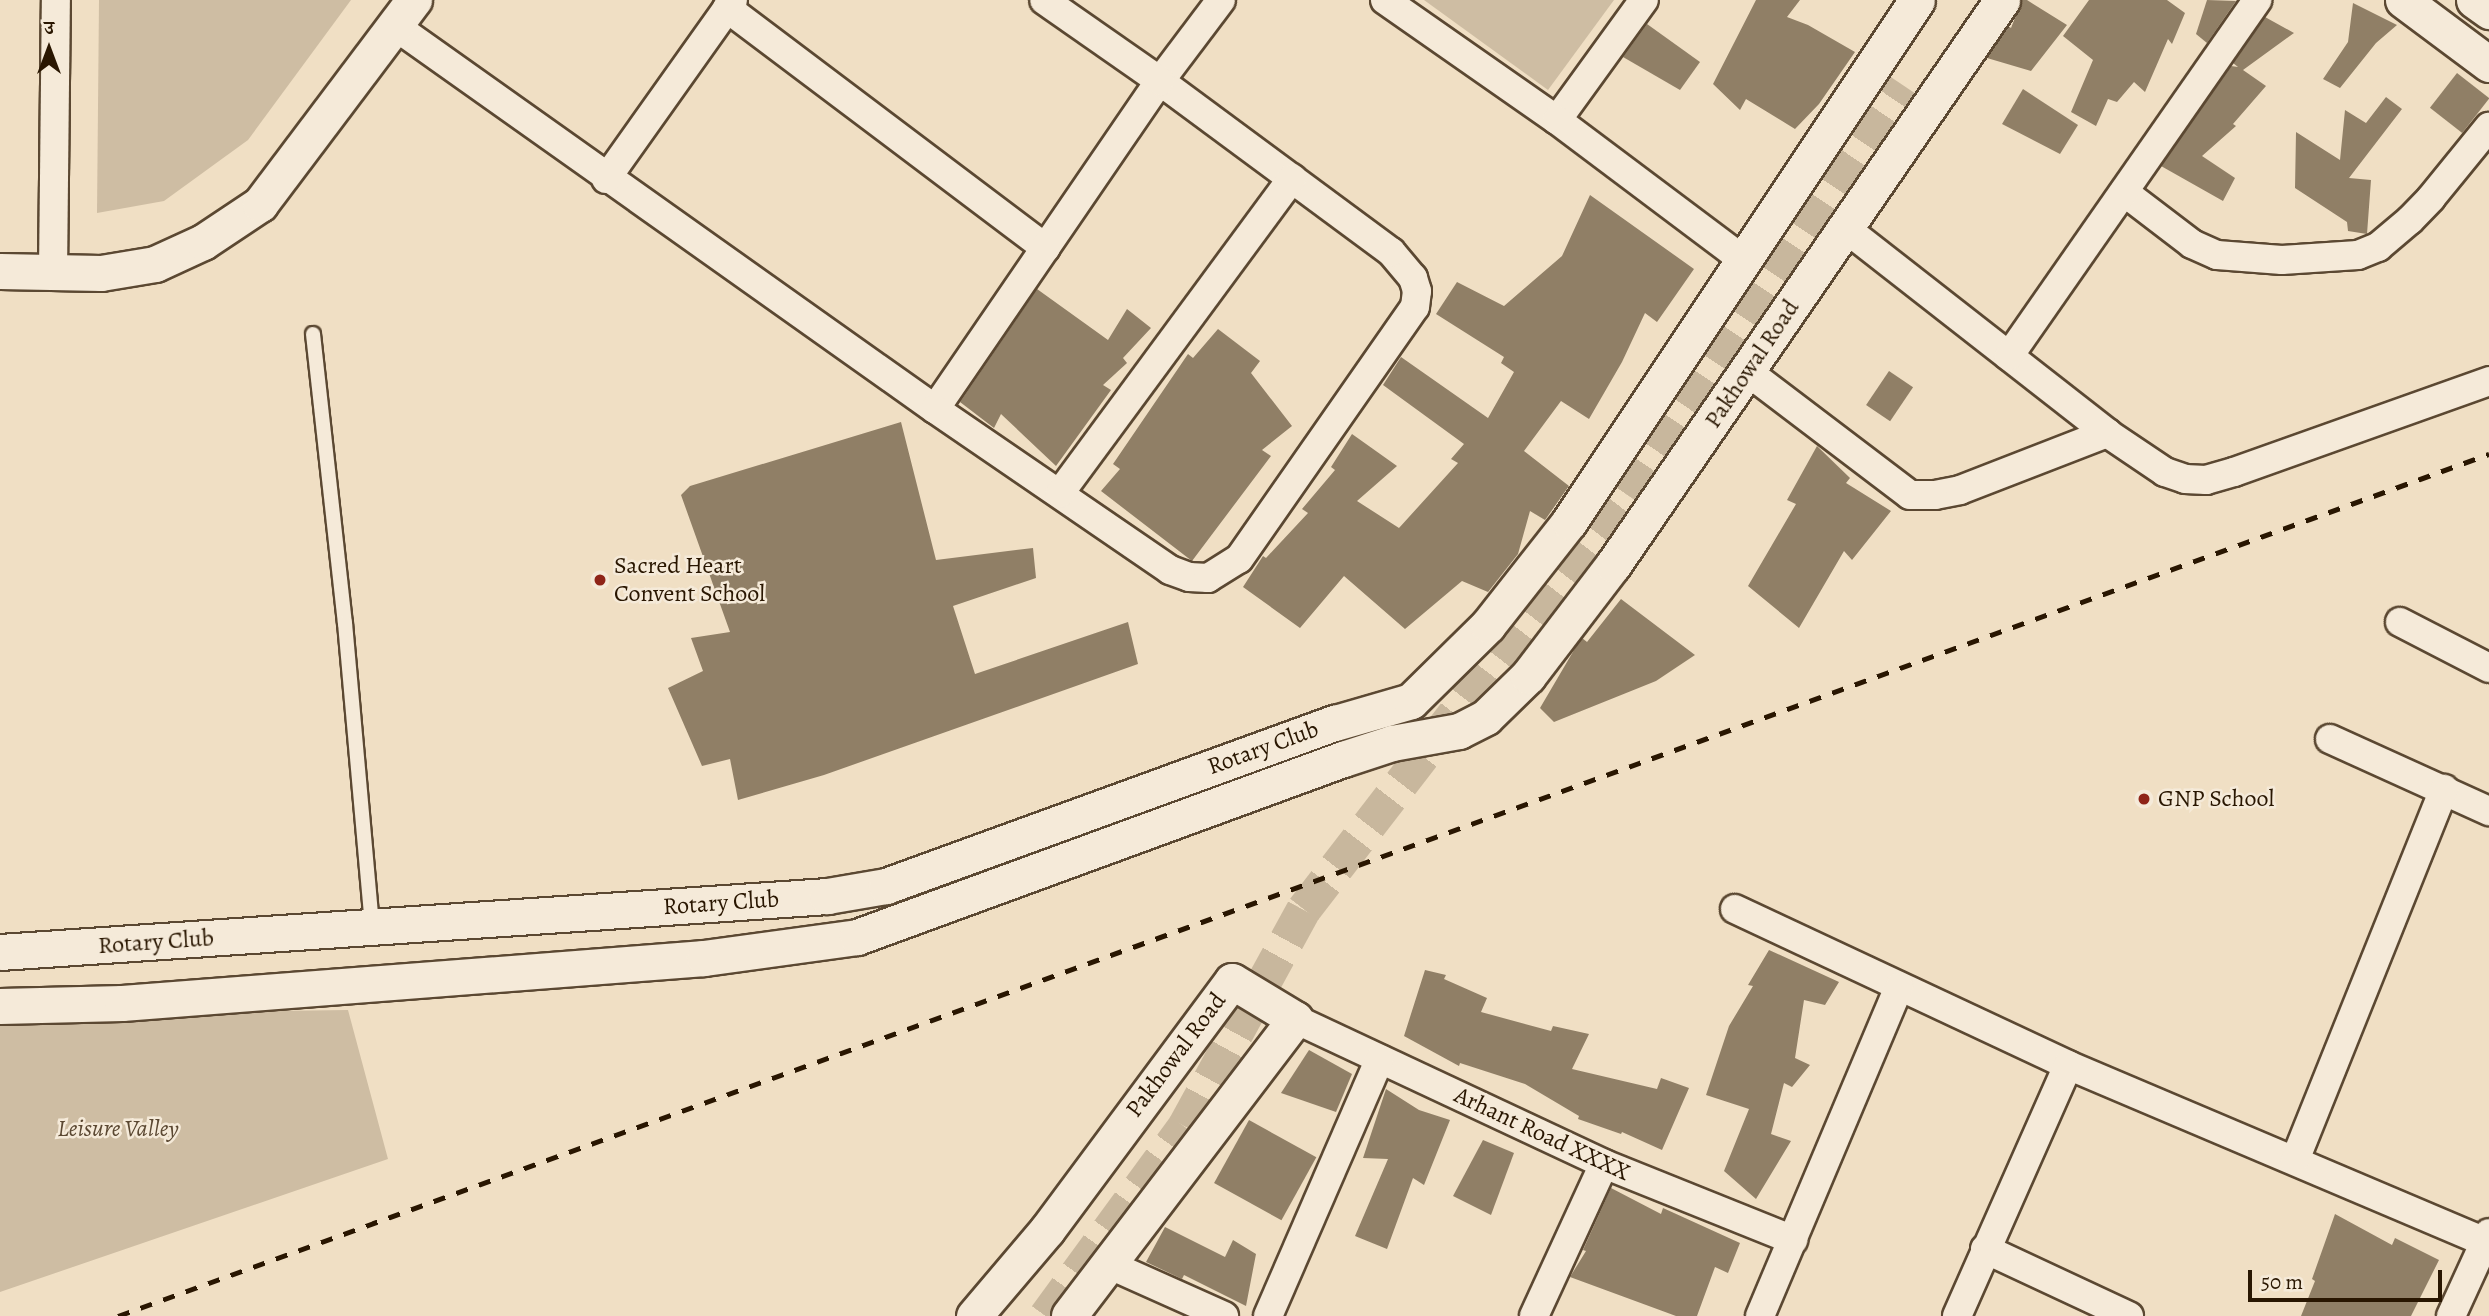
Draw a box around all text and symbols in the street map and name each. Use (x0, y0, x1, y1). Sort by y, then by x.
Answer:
north arrow (14, 14, 84, 84)
text: उ (44, 15, 54, 41)
street label: Pakhowal Road (1699, 294, 1805, 434)
place label: Sacred Heart Convent School (614, 552, 765, 608)
marker: Sacred Heart Convent School (592, 572, 608, 588)
street label: Rotary Club (1204, 715, 1322, 781)
place label: GNP School (2158, 785, 2274, 813)
marker: GNP School (2136, 791, 2152, 807)
street label: Rotary Club (662, 885, 780, 921)
street label: Rotary Club (97, 924, 215, 960)
street label: Pakhowal Road (1120, 987, 1232, 1123)
street label: Arhant Road XXXX (1450, 1081, 1634, 1187)
park label: Leisure Valley (57, 1115, 179, 1143)
scale bar (2251, 1256, 2445, 1300)
text: 50 m (2261, 1268, 2303, 1296)

